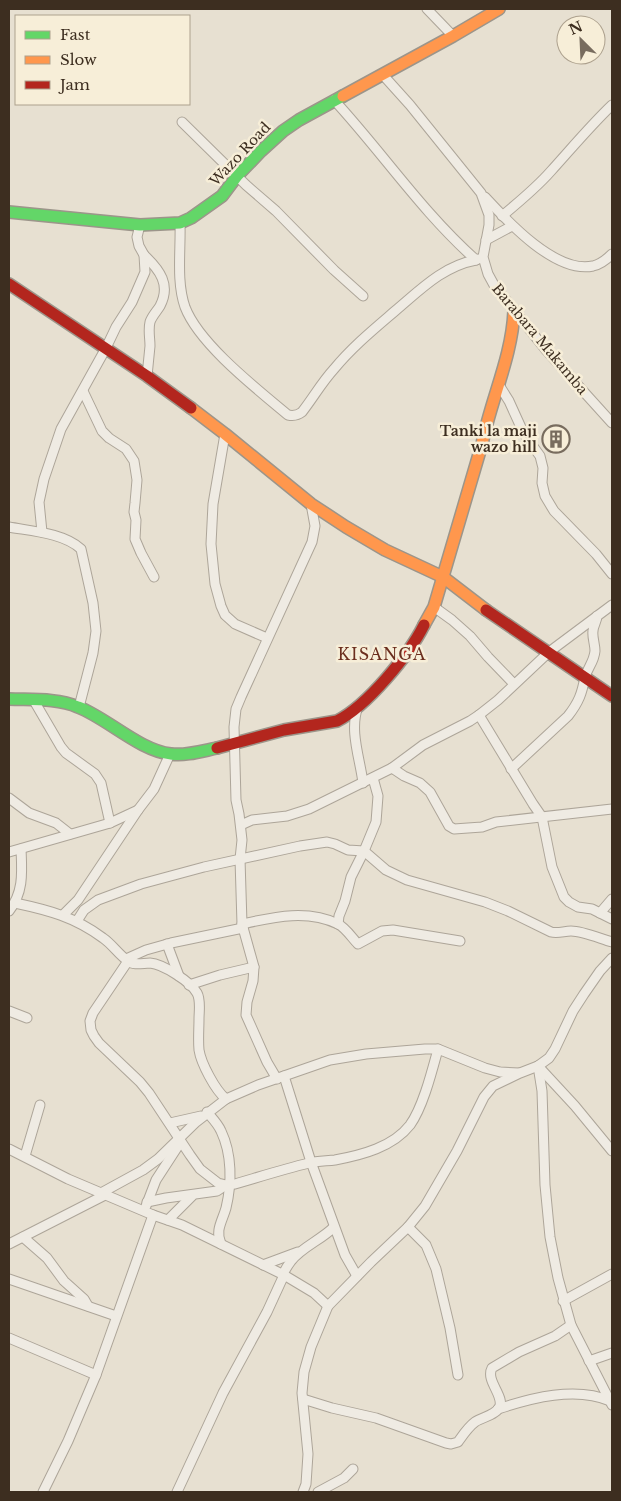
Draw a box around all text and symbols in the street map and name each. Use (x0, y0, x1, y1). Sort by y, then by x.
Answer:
legend (15, 15, 190, 105)
north arrow (556, 15, 606, 65)
text: N (566, 17, 585, 39)
text: Fast (60, 25, 91, 44)
text: Slow (60, 50, 97, 69)
text: Jam (58, 75, 90, 94)
street label: Wazo Road (205, 118, 275, 191)
street label: Barabara Makamba (488, 280, 592, 398)
place label: Tanki la maji wazo hill (440, 422, 537, 456)
building icon: Tanki la maji wazo hill (541, 424, 571, 454)
district label: KISANGA (338, 644, 426, 664)

